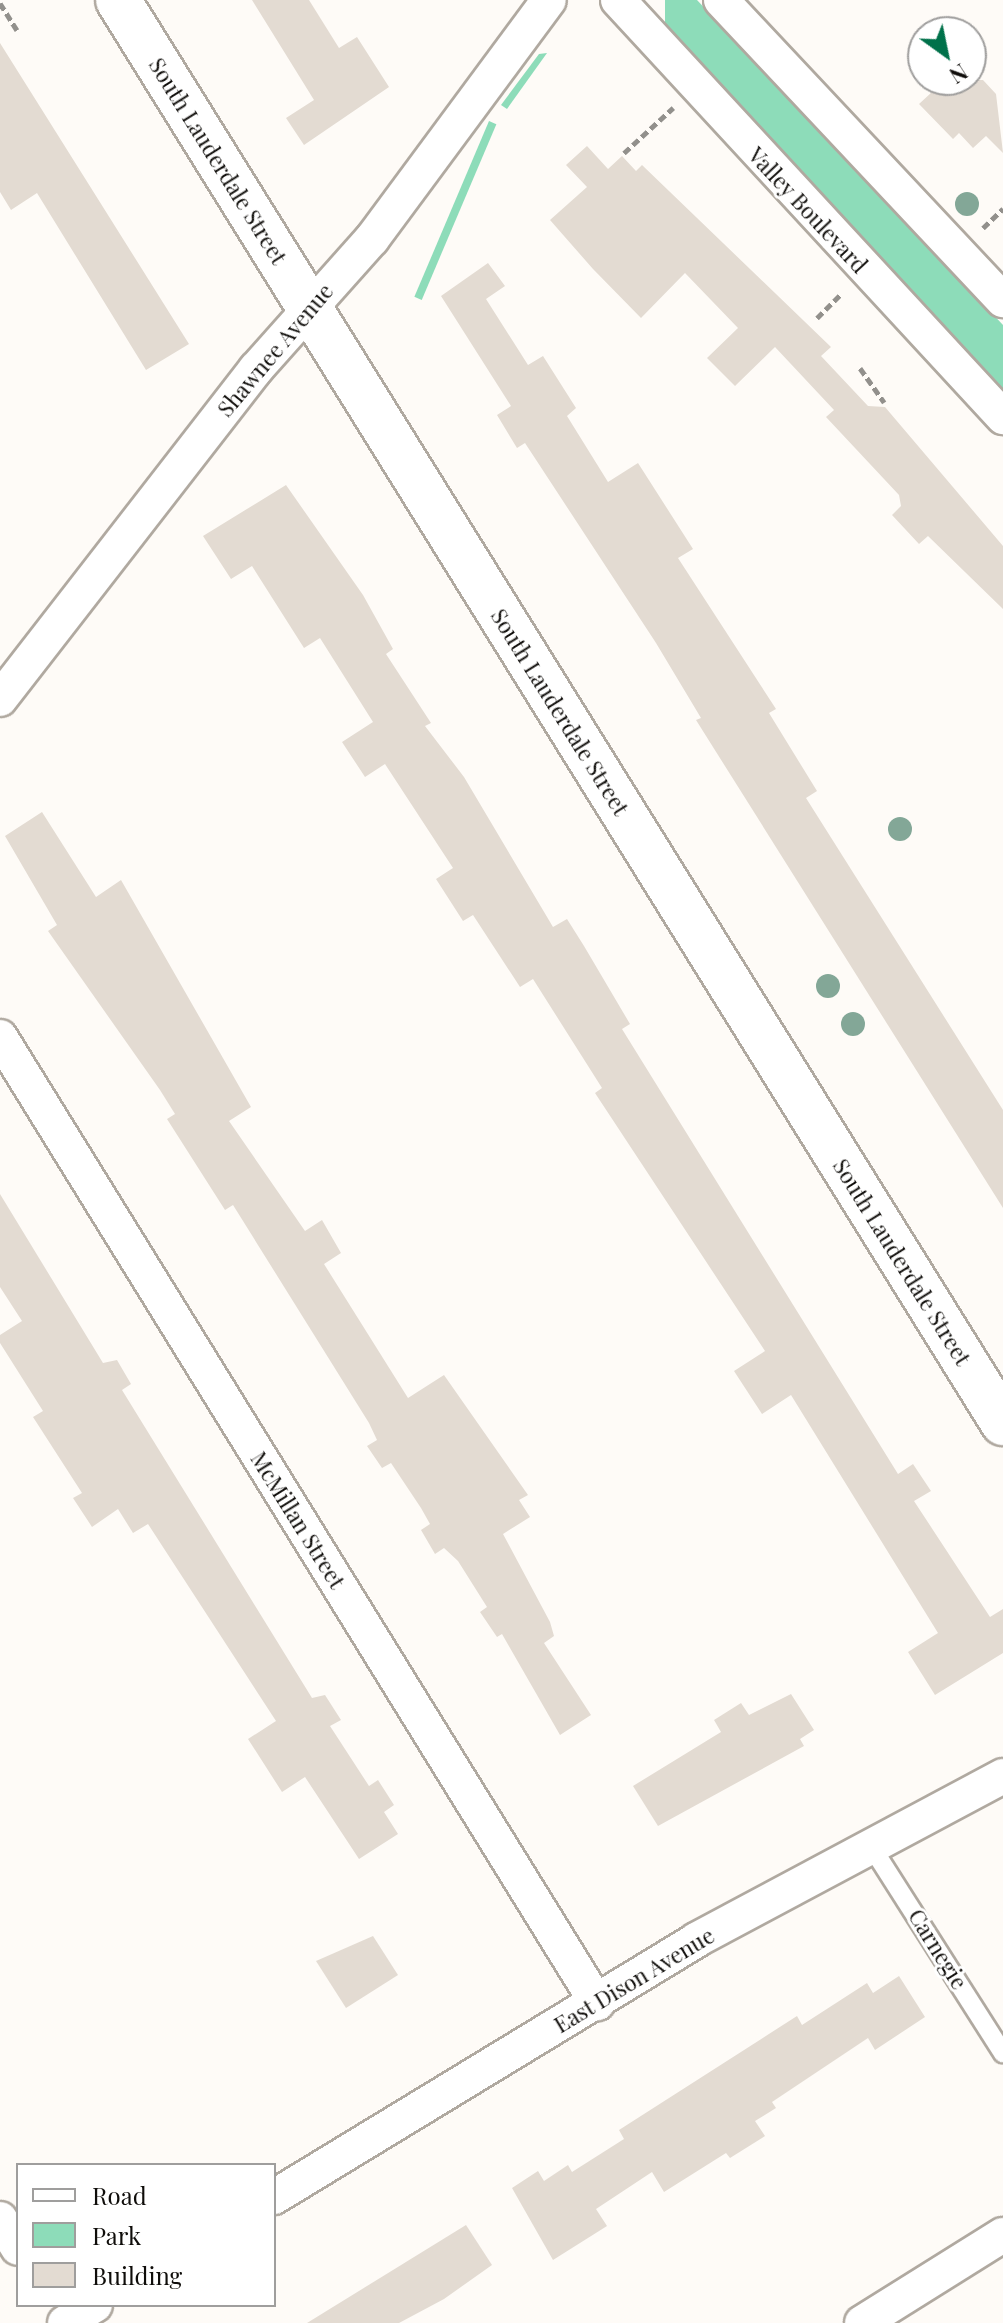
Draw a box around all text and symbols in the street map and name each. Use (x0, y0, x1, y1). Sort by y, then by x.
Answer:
north arrow (907, 16, 987, 96)
street label: South Lauderdale Street (144, 53, 292, 269)
text: N (944, 58, 974, 91)
street label: Valley Boulevard (743, 142, 873, 278)
street label: Shawnee Avenue (212, 278, 338, 422)
street label: South Lauderdale Street (486, 604, 634, 820)
street label: South Lauderdale Street (828, 1154, 976, 1370)
street label: McMillan Street (245, 1447, 351, 1593)
street label: Carnegie (903, 1904, 973, 1994)
street label: East Dison Avenue (549, 1922, 719, 2038)
legend (16, 2163, 276, 2307)
text: Road (92, 2179, 147, 2211)
text: Park (92, 2219, 141, 2251)
text: Building (92, 2259, 182, 2291)

